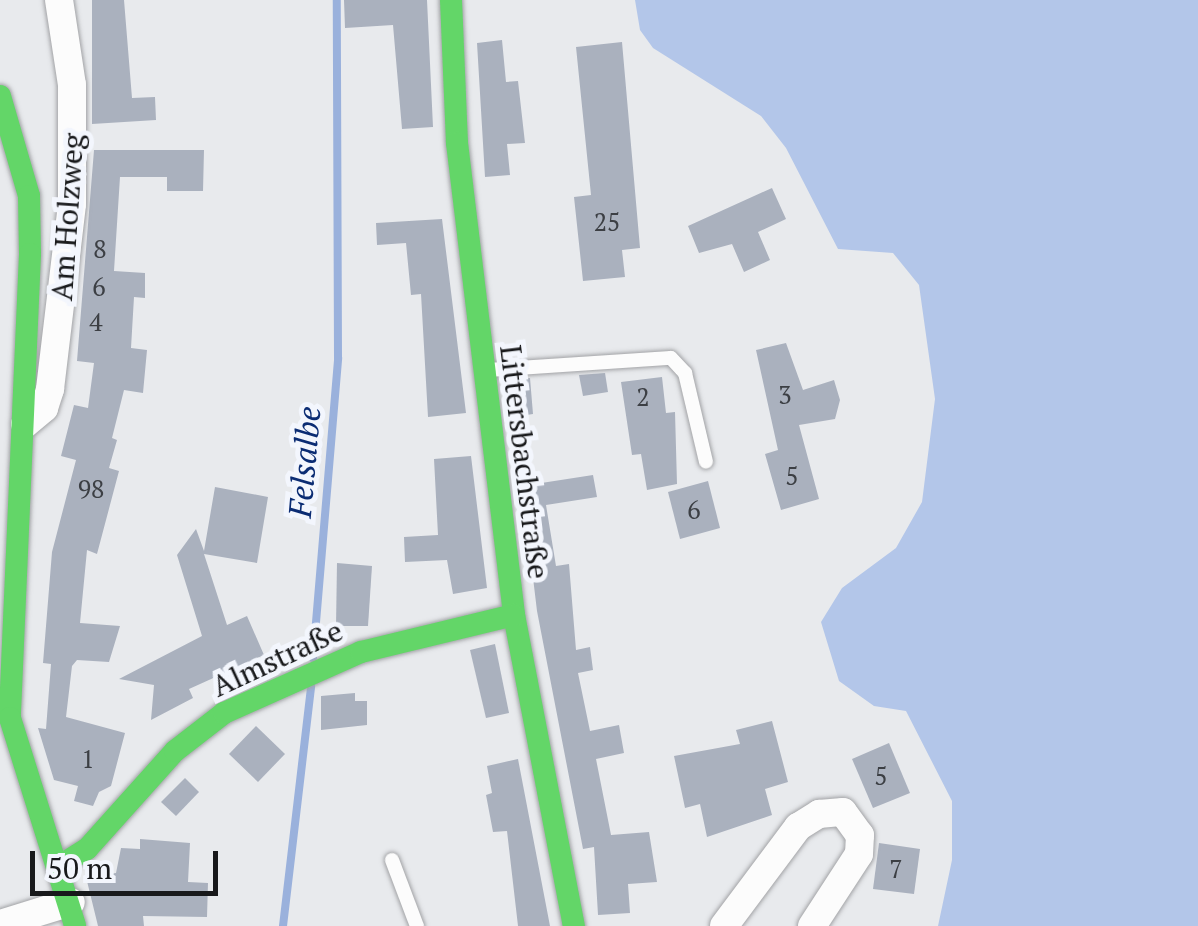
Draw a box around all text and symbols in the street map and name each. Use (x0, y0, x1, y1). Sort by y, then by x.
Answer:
street label: Am Holzweg (43, 132, 91, 302)
house number: 25 (594, 207, 620, 237)
house number: 8 (93, 234, 107, 264)
house number: 6 (92, 272, 106, 302)
house number: 4 (89, 307, 103, 337)
street label: Littersbachstraße (493, 343, 557, 581)
house number: 3 (778, 380, 792, 410)
house number: 2 (636, 382, 650, 412)
water label: Felsalbe (280, 405, 328, 519)
house number: 5 (785, 461, 799, 491)
house number: 98 (78, 474, 104, 504)
house number: 6 (687, 495, 701, 525)
street label: Almstraße (206, 612, 348, 704)
house number: 1 (81, 744, 95, 774)
house number: 5 (874, 761, 888, 791)
scale bar (35, 831, 222, 893)
text: 50 m (47, 848, 112, 888)
house number: 7 (889, 854, 903, 884)

